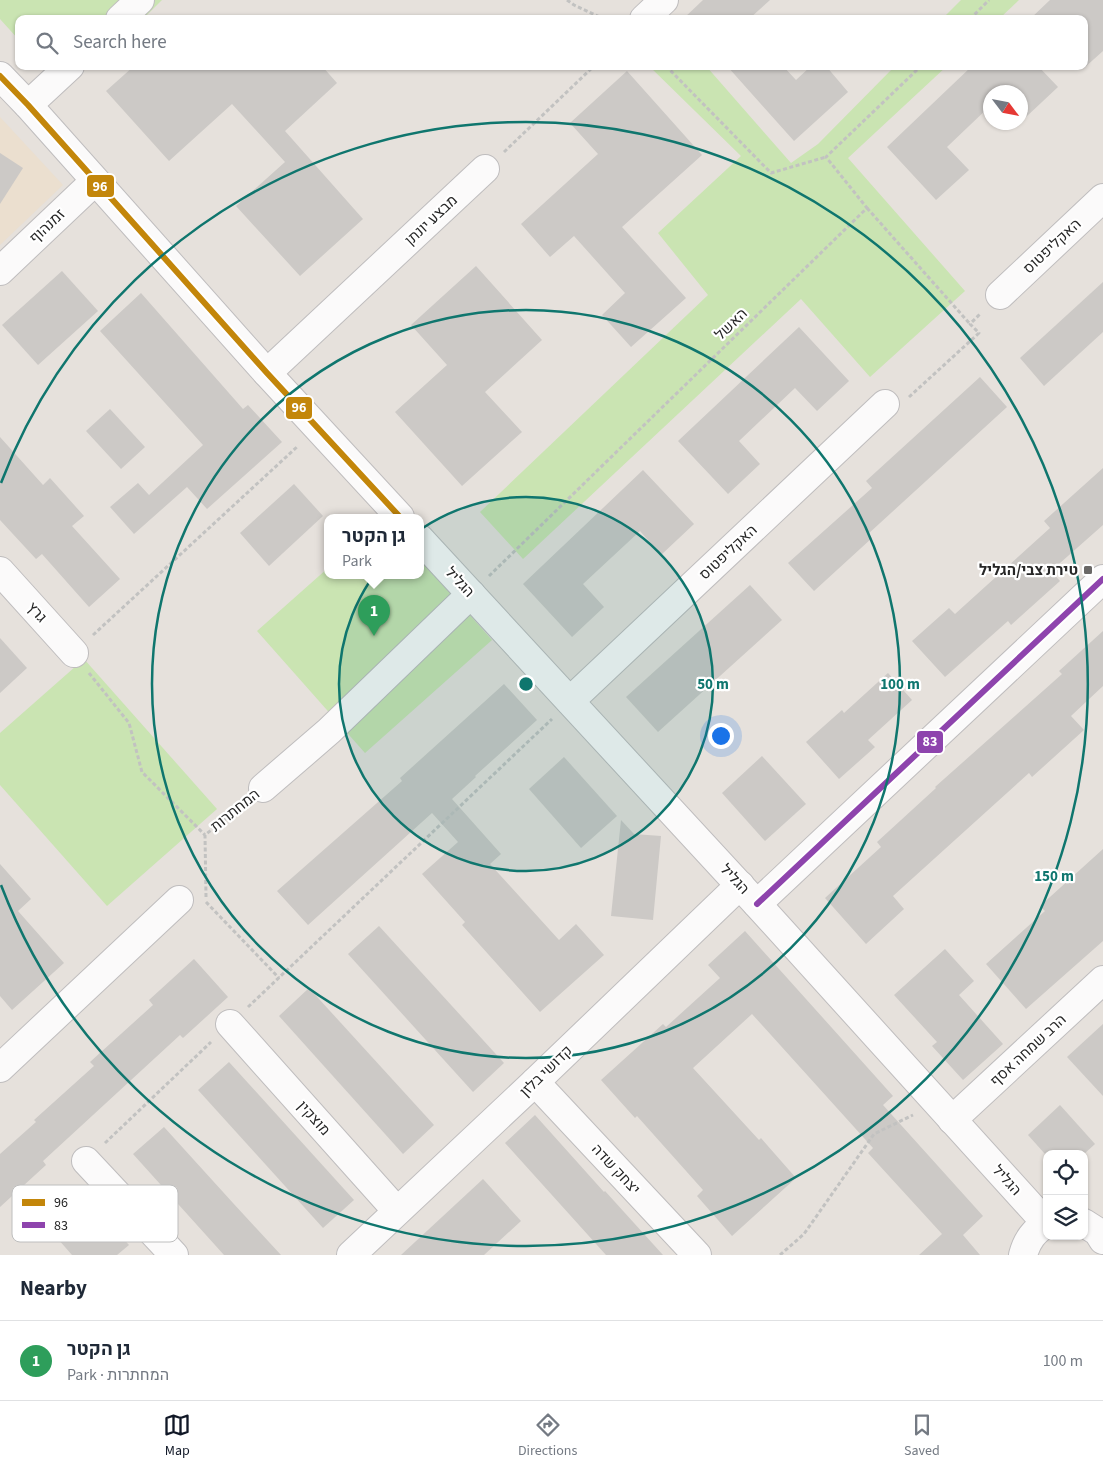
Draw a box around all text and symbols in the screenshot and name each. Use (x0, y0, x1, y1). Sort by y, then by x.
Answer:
search box (15, 15, 1088, 70)
icon: search (33, 29, 61, 57)
text: Search here (73, 29, 167, 56)
north arrow (983, 85, 1028, 130)
line badge: 96 (86, 174, 115, 198)
text: 96 (93, 177, 107, 197)
street label: מבצע יונתן (400, 190, 462, 250)
street label: זמנהוף (25, 204, 70, 249)
street label: האקליפטוס (1019, 214, 1086, 279)
street label: האשל (710, 304, 752, 345)
line badge: 96 (285, 396, 313, 420)
text: 96 (292, 398, 306, 418)
popup (324, 514, 424, 579)
street label: האקליפטוס (695, 520, 762, 585)
text: גן הקטר (342, 523, 406, 550)
text: Park (342, 550, 372, 572)
place label: טירת צבי/הגליל (979, 560, 1078, 581)
street label: הגליל (440, 563, 479, 602)
marker: טירת צבי/הגליל (1082, 564, 1094, 576)
pin: 1 (358, 595, 390, 636)
street label: גרץ (22, 597, 52, 627)
text: 50 m (697, 674, 729, 695)
text: 100 m (880, 674, 920, 695)
centre of rings (517, 675, 535, 693)
your location (708, 723, 734, 749)
line badge: 83 (916, 730, 944, 754)
text: 83 (923, 732, 937, 752)
street label: המחתרות (206, 784, 264, 837)
street label: הגליל (715, 860, 754, 899)
text: 150 m (1034, 866, 1074, 887)
street label: הרב שמחה אסף (986, 1009, 1071, 1091)
street label: קדושי בלזן (515, 1041, 577, 1102)
street label: מוצקין (292, 1096, 335, 1140)
street label: יצחק שדה (587, 1139, 645, 1199)
map controls (1043, 1150, 1088, 1240)
button: locate (1043, 1150, 1088, 1195)
street label: הגליל (987, 1160, 1026, 1200)
legend (12, 1185, 178, 1242)
text: 96 (54, 1193, 68, 1213)
button: layers (1043, 1195, 1088, 1240)
text: 83 (54, 1216, 68, 1236)
text: Nearby (20, 1273, 87, 1303)
text: גן הקטר (67, 1336, 131, 1363)
text: 1 (32, 1350, 40, 1372)
text: 100 m (1043, 1350, 1083, 1372)
text: Park · המחתרות (67, 1364, 169, 1386)
tab: Map (163, 1411, 191, 1461)
tab: Directions (518, 1411, 577, 1461)
tab: Saved (904, 1411, 940, 1461)

